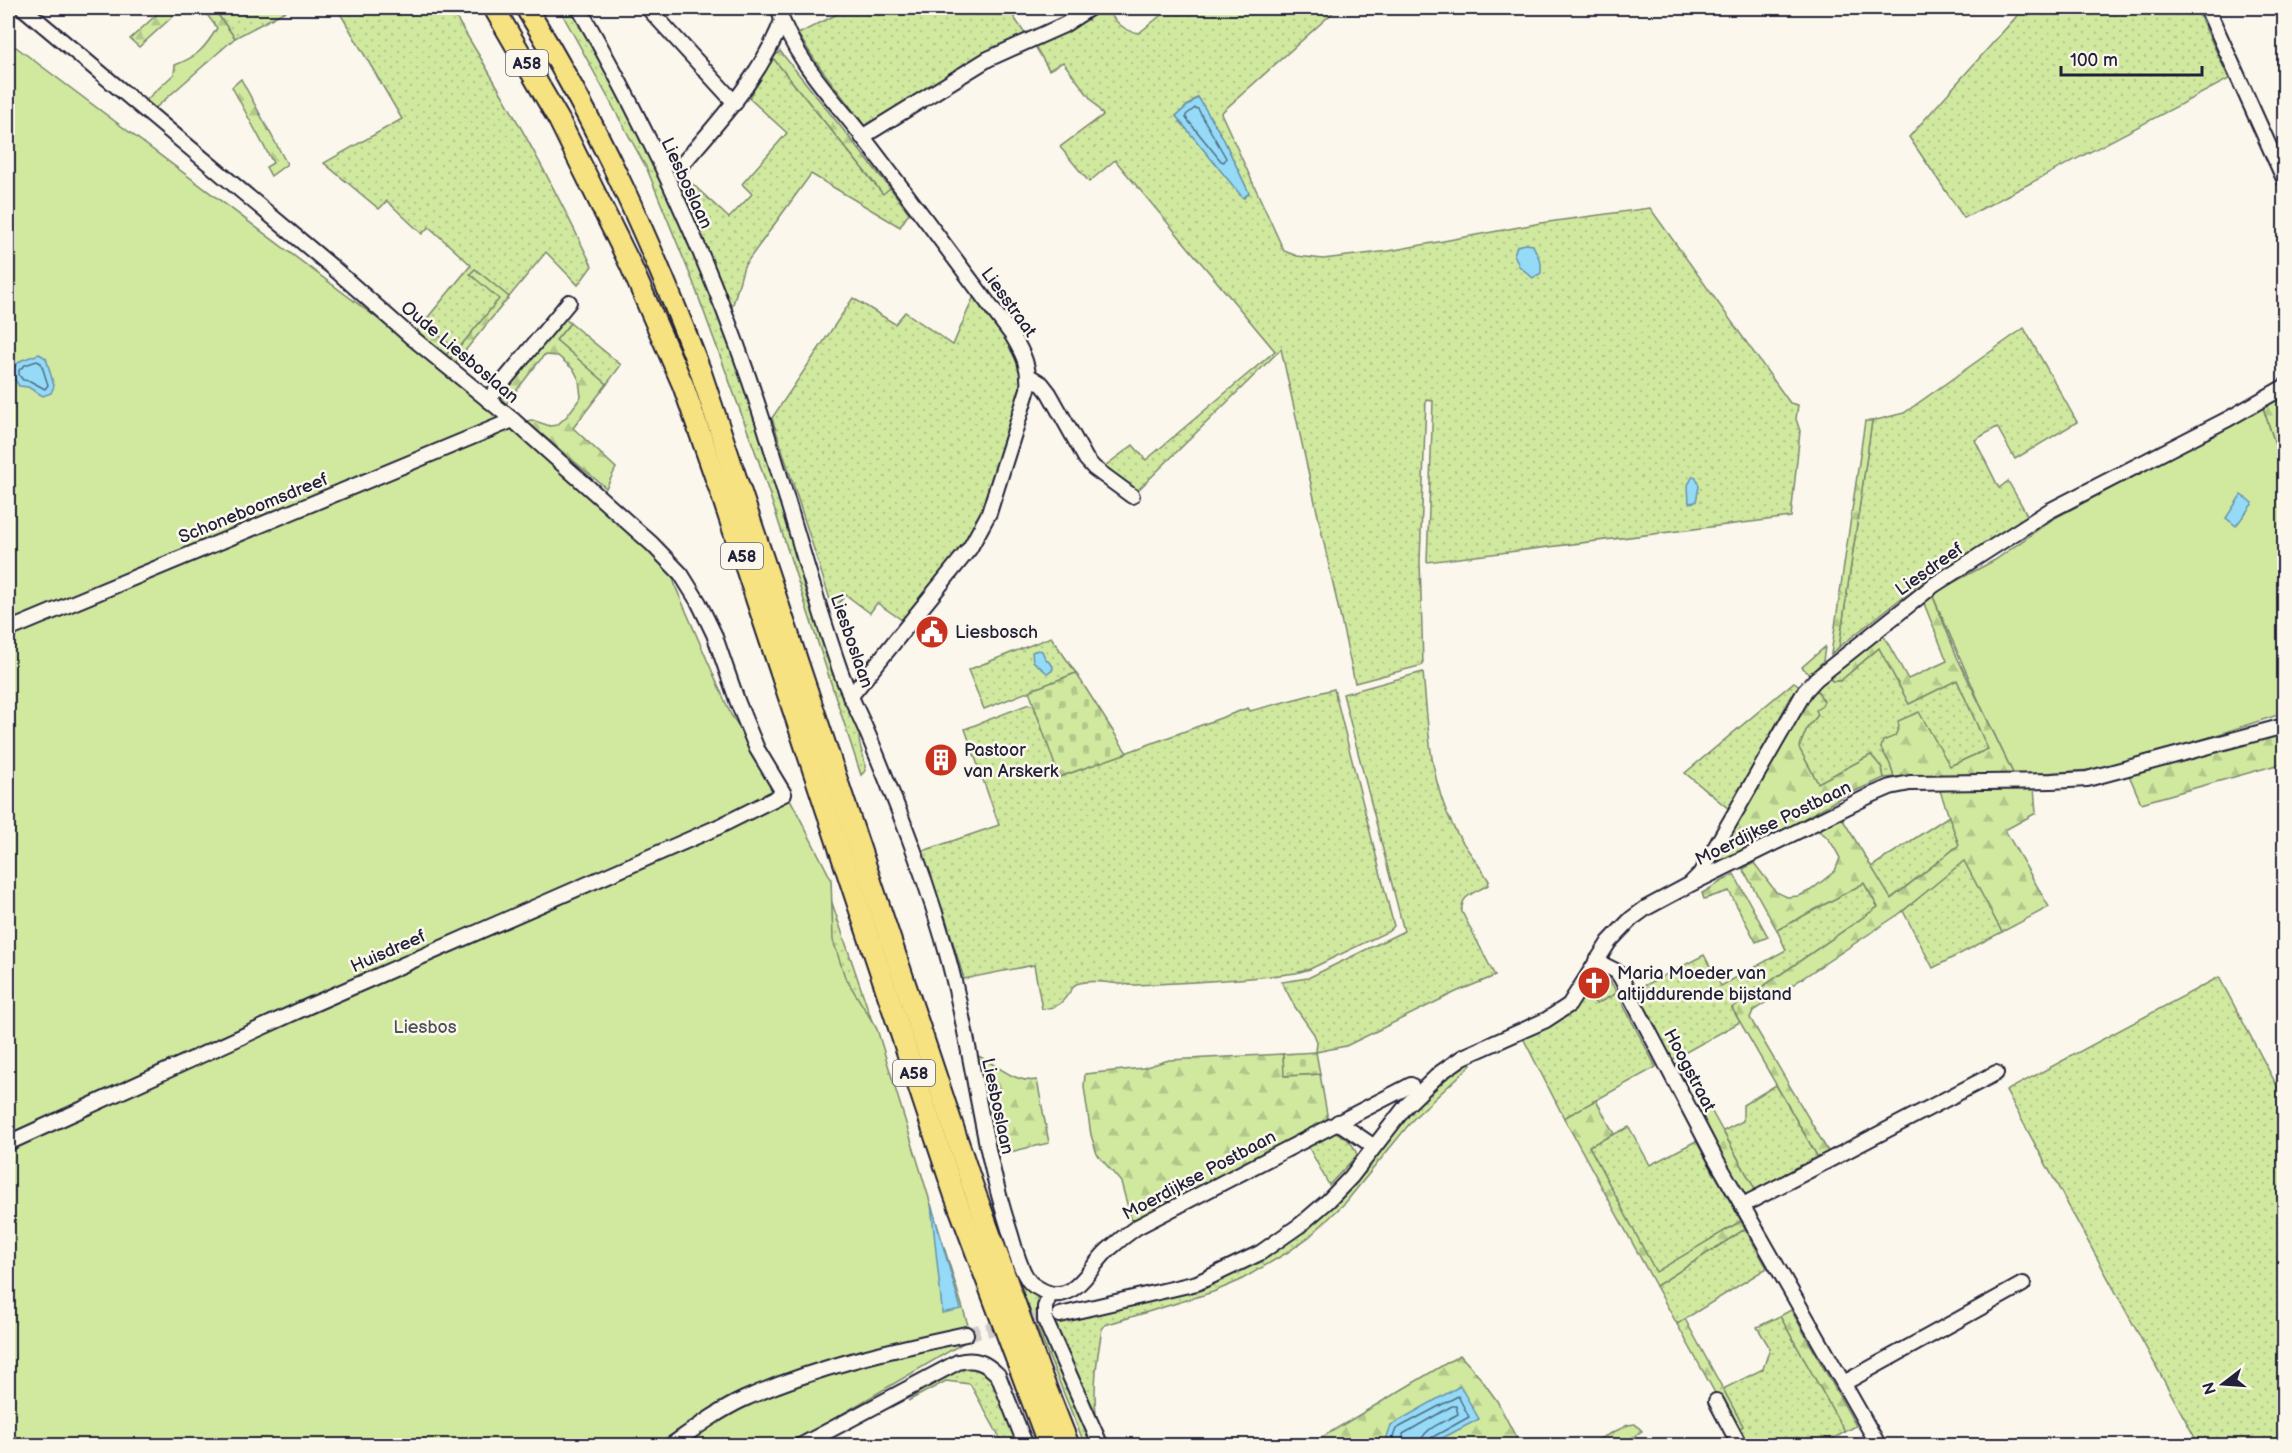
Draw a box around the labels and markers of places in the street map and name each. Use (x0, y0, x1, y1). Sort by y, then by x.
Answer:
public building icon: Liesbosch (914, 614, 950, 650)
place label: Liesbosch (955, 622, 1038, 643)
place label: Pastoor van Arskerk (963, 740, 1059, 782)
building icon: Pastoor van Arskerk (923, 742, 959, 778)
place label: Maria Moeder van altijddurende bijstand (1617, 963, 1792, 1005)
church icon: Maria Moeder van altijddurende bijstand (1576, 965, 1612, 1001)

